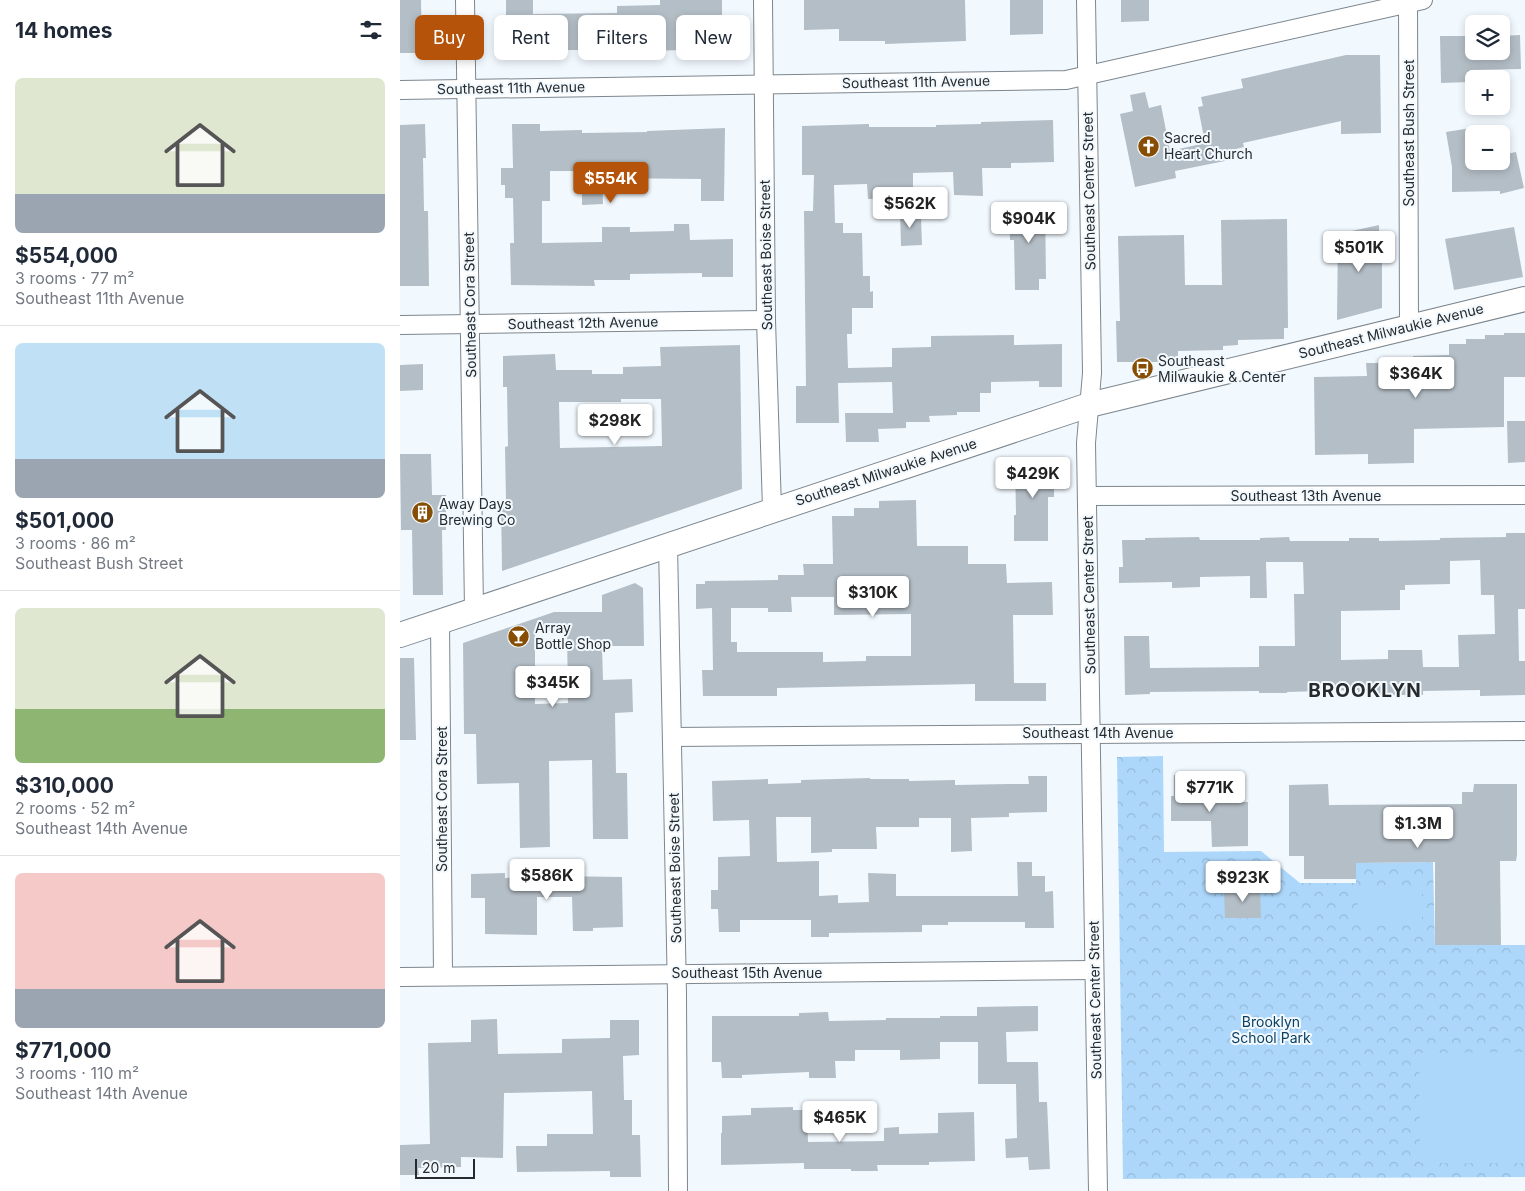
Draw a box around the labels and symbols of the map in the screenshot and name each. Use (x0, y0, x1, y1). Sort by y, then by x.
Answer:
street label: Southeast Bush Street (1400, 59, 1417, 207)
street label: Southeast 11th Avenue (842, 72, 990, 91)
street label: Southeast 11th Avenue (437, 78, 585, 97)
street label: Southeast Center Street (1079, 111, 1098, 270)
place label: Sacred Heart Church (1164, 129, 1253, 162)
church icon: Sacred Heart Church (1136, 134, 1160, 158)
pin: $554K (576, 162, 646, 204)
street label: Southeast Boise Street (756, 179, 775, 330)
pin: $562K (875, 186, 945, 229)
pin: $904K (994, 202, 1064, 244)
pin: $501K (1324, 230, 1394, 273)
street label: Southeast Cora Street (460, 232, 479, 378)
street label: Southeast Milwaukie Avenue (1297, 299, 1485, 362)
street label: Southeast 12th Avenue (507, 313, 659, 332)
place label: Southeast Milwaukie & Center (1158, 352, 1286, 385)
pin: $364K (1381, 356, 1451, 399)
bus stop icon: Southeast Milwaukie & Center (1130, 357, 1154, 381)
pin: $298K (580, 404, 650, 446)
street label: Southeast Milwaukie Avenue (793, 434, 979, 509)
pin: $429K (998, 456, 1068, 499)
street label: Southeast 13th Avenue (1231, 487, 1381, 504)
place label: Away Days Brewing Co (439, 495, 515, 528)
building icon: Away Days Brewing Co (411, 500, 435, 524)
street label: Southeast Center Street (1079, 515, 1098, 674)
pin: $310K (838, 576, 908, 618)
place label: Array Bottle Shop (535, 619, 611, 652)
bar icon: Array Bottle Shop (507, 624, 531, 648)
pin: $345K (518, 666, 588, 708)
district label: BROOKLYN (1308, 679, 1422, 702)
street label: Southeast 14th Avenue (1022, 724, 1174, 741)
street label: Southeast Cora Street (433, 726, 450, 872)
pin: $771K (1175, 770, 1245, 813)
street label: Southeast Boise Street (665, 792, 684, 943)
pin: $1.3M (1383, 806, 1453, 849)
pin: $586K (512, 858, 582, 901)
pin: $923K (1208, 860, 1278, 903)
street label: Southeast Center Street (1085, 920, 1104, 1079)
street label: Southeast 15th Avenue (672, 964, 822, 981)
park label: Brooklyn School Park (1231, 1013, 1311, 1046)
pin: $465K (805, 1100, 875, 1143)
scale bar (415, 1156, 475, 1179)

